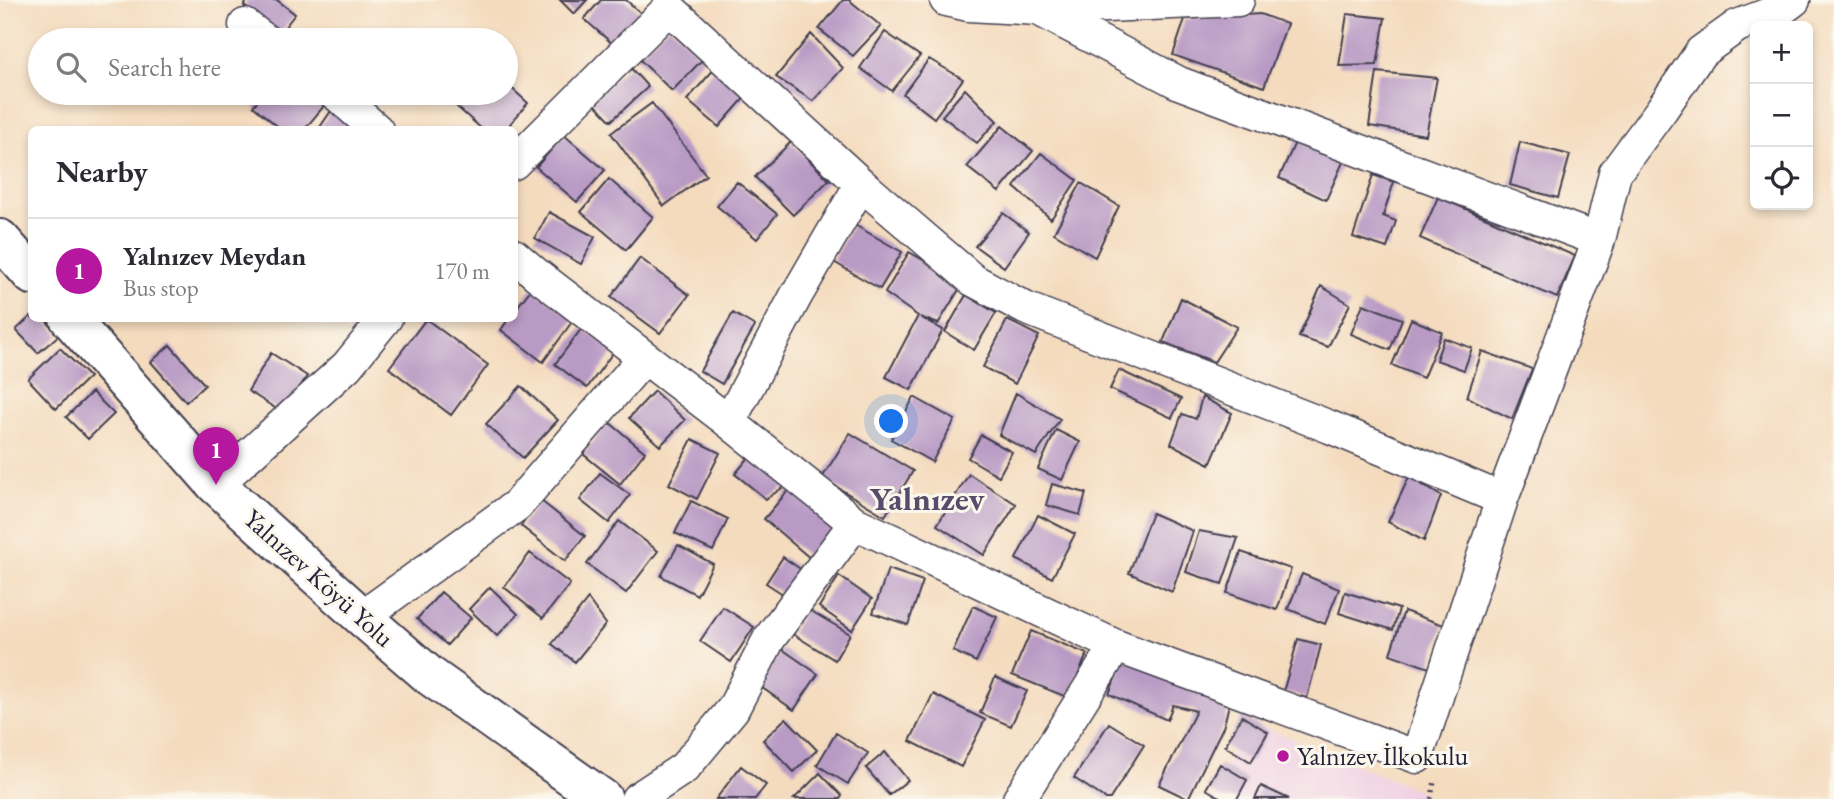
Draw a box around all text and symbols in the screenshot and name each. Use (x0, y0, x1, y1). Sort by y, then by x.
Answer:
map controls (1750, 21, 1813, 210)
button: + (1750, 21, 1813, 84)
search box (28, 28, 518, 105)
icon: search (52, 48, 90, 86)
text: Search here (108, 50, 221, 84)
button: − (1750, 84, 1813, 147)
button: locate (1750, 147, 1813, 210)
text: Nearby (56, 152, 148, 191)
text: Yalnızev Meydan (123, 239, 306, 273)
text: 1 (73, 256, 85, 286)
text: 170 m (434, 256, 490, 286)
text: Bus stop (123, 273, 199, 303)
your location (874, 404, 908, 438)
pin: 1 (193, 427, 239, 485)
district label: Yalnızev (870, 477, 985, 520)
street label: Yalnızev Köyü Yolu (237, 502, 401, 655)
place label: Yalnızev İlkokulu (1297, 739, 1469, 773)
marker: Yalnızev İlkokulu (1275, 748, 1291, 764)

